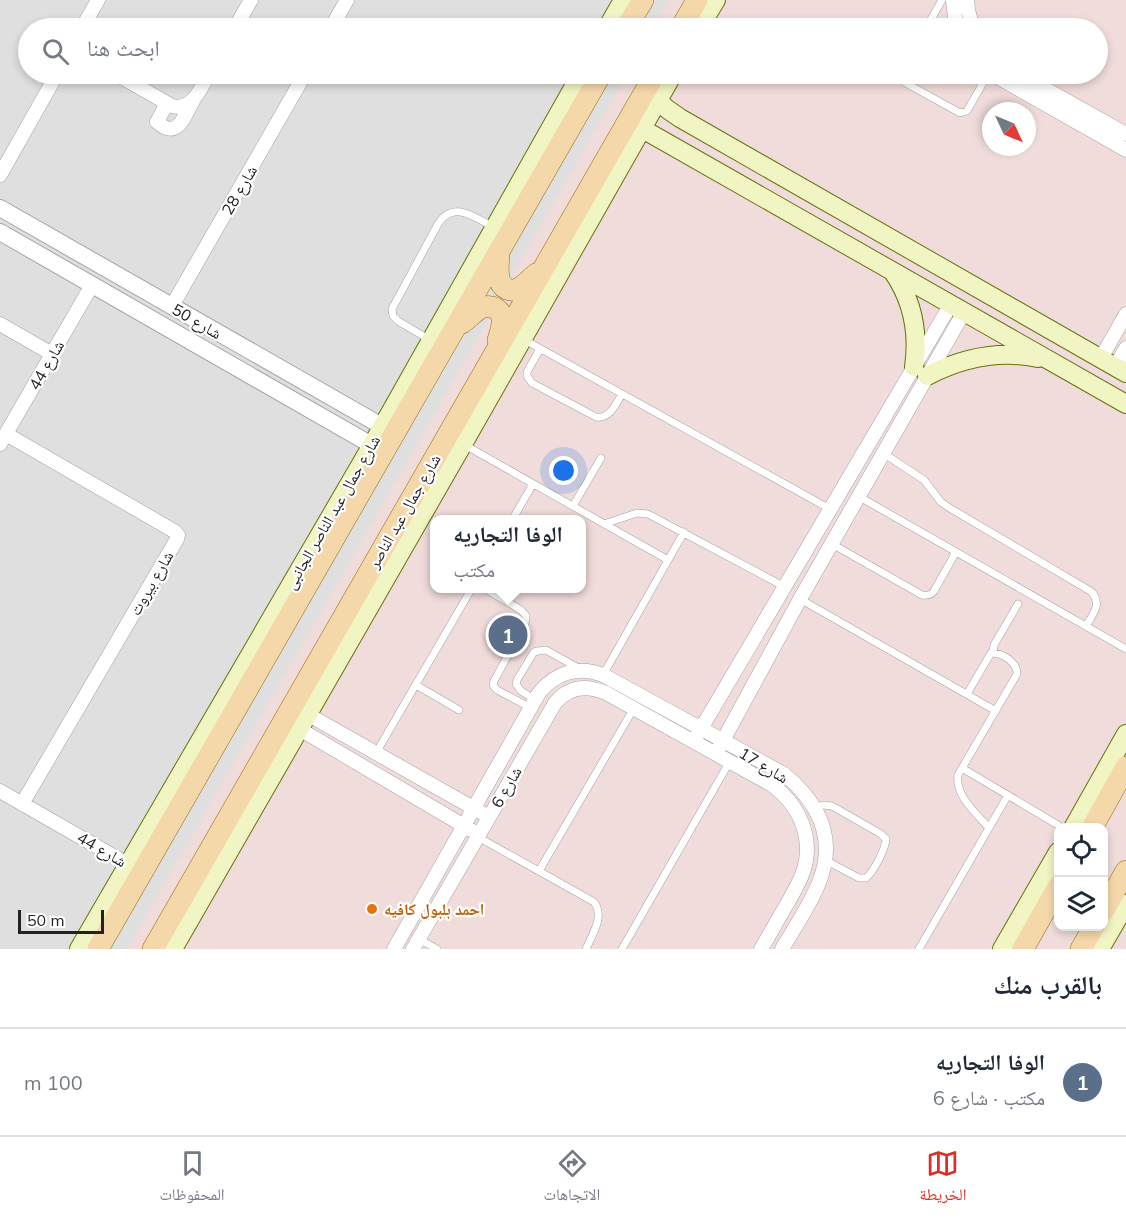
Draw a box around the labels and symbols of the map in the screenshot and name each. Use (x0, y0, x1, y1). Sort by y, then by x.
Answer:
north arrow (982, 102, 1036, 156)
street label: شارع 28 (217, 162, 262, 219)
street label: شارع 50 (168, 299, 225, 344)
street label: شارع 44 (24, 337, 69, 394)
street label: شارع جمال عبد الناصر الجانبى (280, 431, 385, 593)
street label: شارع جمال عبد الناصر (363, 450, 446, 573)
your location (549, 456, 578, 485)
street label: شارع بيروت (125, 547, 178, 619)
pin: 1 (488, 612, 528, 658)
street label: شارع 17 (735, 743, 792, 788)
street label: شارع 6 (486, 763, 527, 812)
street label: شارع 44 (73, 827, 130, 872)
place label: احمد بلبول كافيه (384, 899, 484, 919)
marker: احمد بلبول كافيه (365, 902, 379, 916)
scale bar (18, 907, 104, 934)

